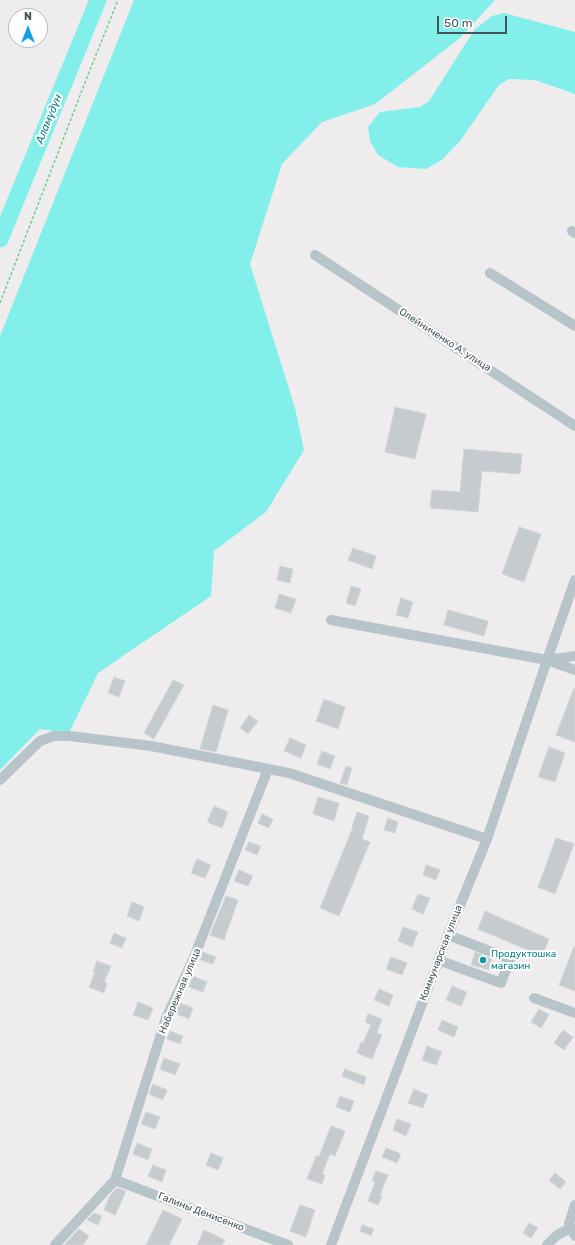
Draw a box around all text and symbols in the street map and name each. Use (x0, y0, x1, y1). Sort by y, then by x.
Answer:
north arrow (8, 8, 48, 48)
scale bar (439, 8, 509, 34)
text: N (24, 10, 32, 23)
text: 50 m (444, 16, 472, 30)
water label: Аламүдүн (33, 92, 65, 146)
street label: Олейниченко А. улица (397, 306, 493, 374)
street label: Коммунарская улица (417, 903, 465, 1003)
street label: Набережная улица (157, 946, 203, 1036)
place label: Продуктошка магазин (491, 948, 556, 972)
marker: Продуктошка магазин (478, 955, 488, 965)
street label: Галины Денисенко (156, 1190, 246, 1234)

